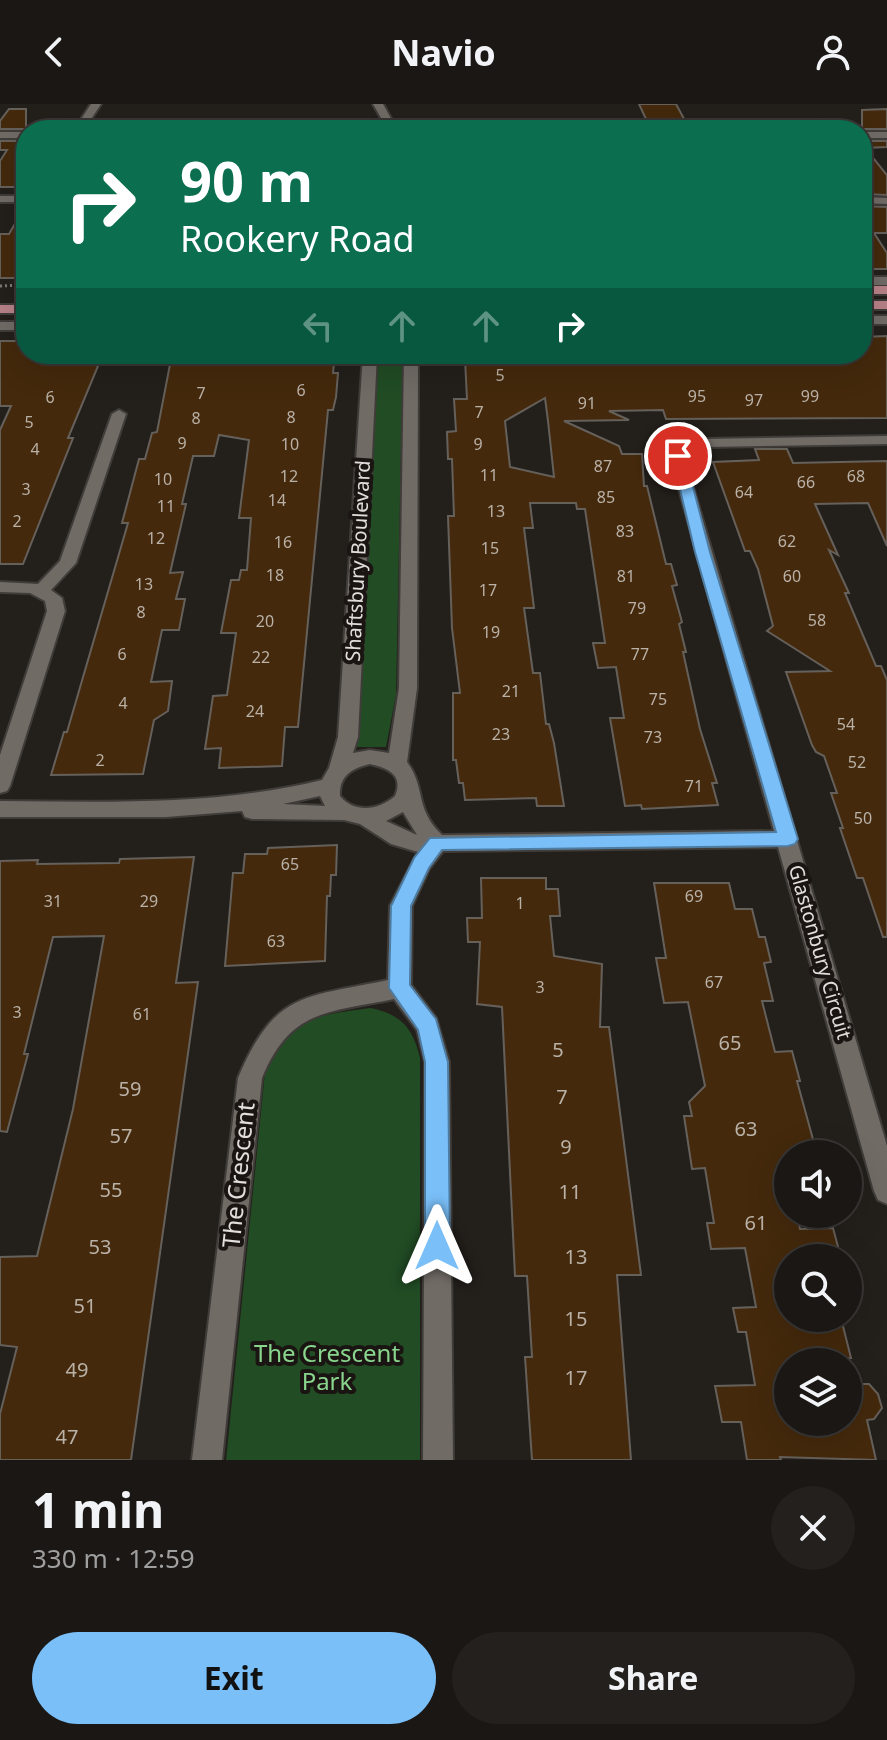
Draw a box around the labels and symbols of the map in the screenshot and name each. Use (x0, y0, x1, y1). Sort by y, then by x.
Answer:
house number: 5 (495, 364, 505, 386)
house number: 6 (296, 379, 306, 401)
house number: 7 (196, 382, 206, 404)
house number: 95 (688, 385, 706, 407)
house number: 99 (801, 385, 819, 407)
house number: 6 (45, 386, 55, 408)
house number: 97 (745, 389, 763, 411)
house number: 91 (578, 392, 596, 414)
house number: 7 (474, 401, 484, 423)
house number: 8 (286, 406, 296, 428)
house number: 8 (191, 407, 201, 429)
house number: 5 (24, 411, 34, 433)
pin (644, 422, 712, 490)
house number: 9 (177, 432, 187, 454)
house number: 10 (281, 433, 299, 455)
house number: 9 (473, 433, 483, 455)
house number: 4 (30, 438, 40, 460)
house number: 87 (594, 455, 612, 477)
street label: Shaftsbury Boulevard (339, 460, 376, 662)
house number: 11 (480, 464, 498, 486)
house number: 12 (280, 465, 298, 487)
house number: 68 (847, 465, 865, 487)
house number: 10 (154, 468, 172, 490)
house number: 66 (797, 471, 815, 493)
house number: 3 (21, 478, 31, 500)
house number: 64 (735, 481, 753, 503)
house number: 85 (597, 486, 615, 508)
house number: 14 (268, 489, 286, 511)
house number: 11 (157, 495, 175, 517)
house number: 13 (487, 500, 505, 522)
house number: 2 (12, 510, 22, 532)
house number: 83 (616, 520, 634, 542)
house number: 12 (147, 527, 165, 549)
house number: 62 (778, 530, 796, 552)
house number: 16 (274, 531, 292, 553)
house number: 15 (481, 537, 499, 559)
house number: 18 (266, 564, 284, 586)
house number: 81 (617, 565, 635, 587)
house number: 60 (783, 565, 801, 587)
house number: 13 (135, 573, 153, 595)
house number: 17 (479, 579, 497, 601)
house number: 79 (628, 597, 646, 619)
house number: 8 (136, 601, 146, 623)
house number: 58 (808, 609, 826, 631)
house number: 20 (256, 610, 274, 632)
house number: 19 (482, 621, 500, 643)
house number: 6 (117, 643, 127, 665)
house number: 77 (631, 643, 649, 665)
house number: 22 (252, 646, 270, 668)
house number: 21 (502, 680, 520, 702)
house number: 75 (649, 688, 667, 710)
house number: 4 (118, 692, 128, 714)
house number: 24 (246, 700, 264, 722)
house number: 54 (837, 713, 855, 735)
house number: 23 (492, 723, 510, 745)
house number: 73 (644, 726, 662, 748)
house number: 2 (95, 749, 105, 771)
house number: 52 (848, 751, 866, 773)
house number: 71 (685, 775, 703, 797)
house number: 50 (854, 807, 872, 829)
house number: 65 (281, 853, 299, 875)
street label: Glastonbury Circuit (783, 861, 858, 1042)
house number: 69 (685, 885, 703, 907)
house number: 31 (44, 890, 62, 912)
house number: 29 (140, 890, 158, 912)
house number: 1 (515, 892, 525, 914)
house number: 63 (267, 930, 285, 952)
house number: 67 (705, 971, 723, 993)
house number: 3 (535, 976, 545, 998)
house number: 3 (12, 1001, 22, 1023)
house number: 61 (133, 1003, 151, 1025)
house number: 65 (719, 1029, 741, 1056)
house number: 5 (552, 1036, 564, 1063)
house number: 59 (119, 1075, 141, 1102)
house number: 7 (556, 1083, 568, 1110)
street label: The Crescent (213, 1100, 262, 1249)
house number: 63 (735, 1115, 757, 1142)
house number: 57 (110, 1122, 132, 1149)
house number: 9 (560, 1133, 572, 1160)
house number: 55 (100, 1176, 122, 1203)
house number: 11 (559, 1178, 581, 1205)
position arrow (395, 1204, 479, 1288)
house number: 61 (745, 1209, 767, 1236)
house number: 53 (89, 1233, 111, 1260)
house number: 13 (565, 1243, 587, 1270)
house number: 51 (74, 1292, 96, 1319)
house number: 15 (565, 1305, 587, 1332)
park label: The Crescent Park (254, 1336, 400, 1397)
house number: 49 (66, 1356, 88, 1383)
house number: 17 (565, 1364, 587, 1391)
house number: 47 (56, 1423, 78, 1450)

